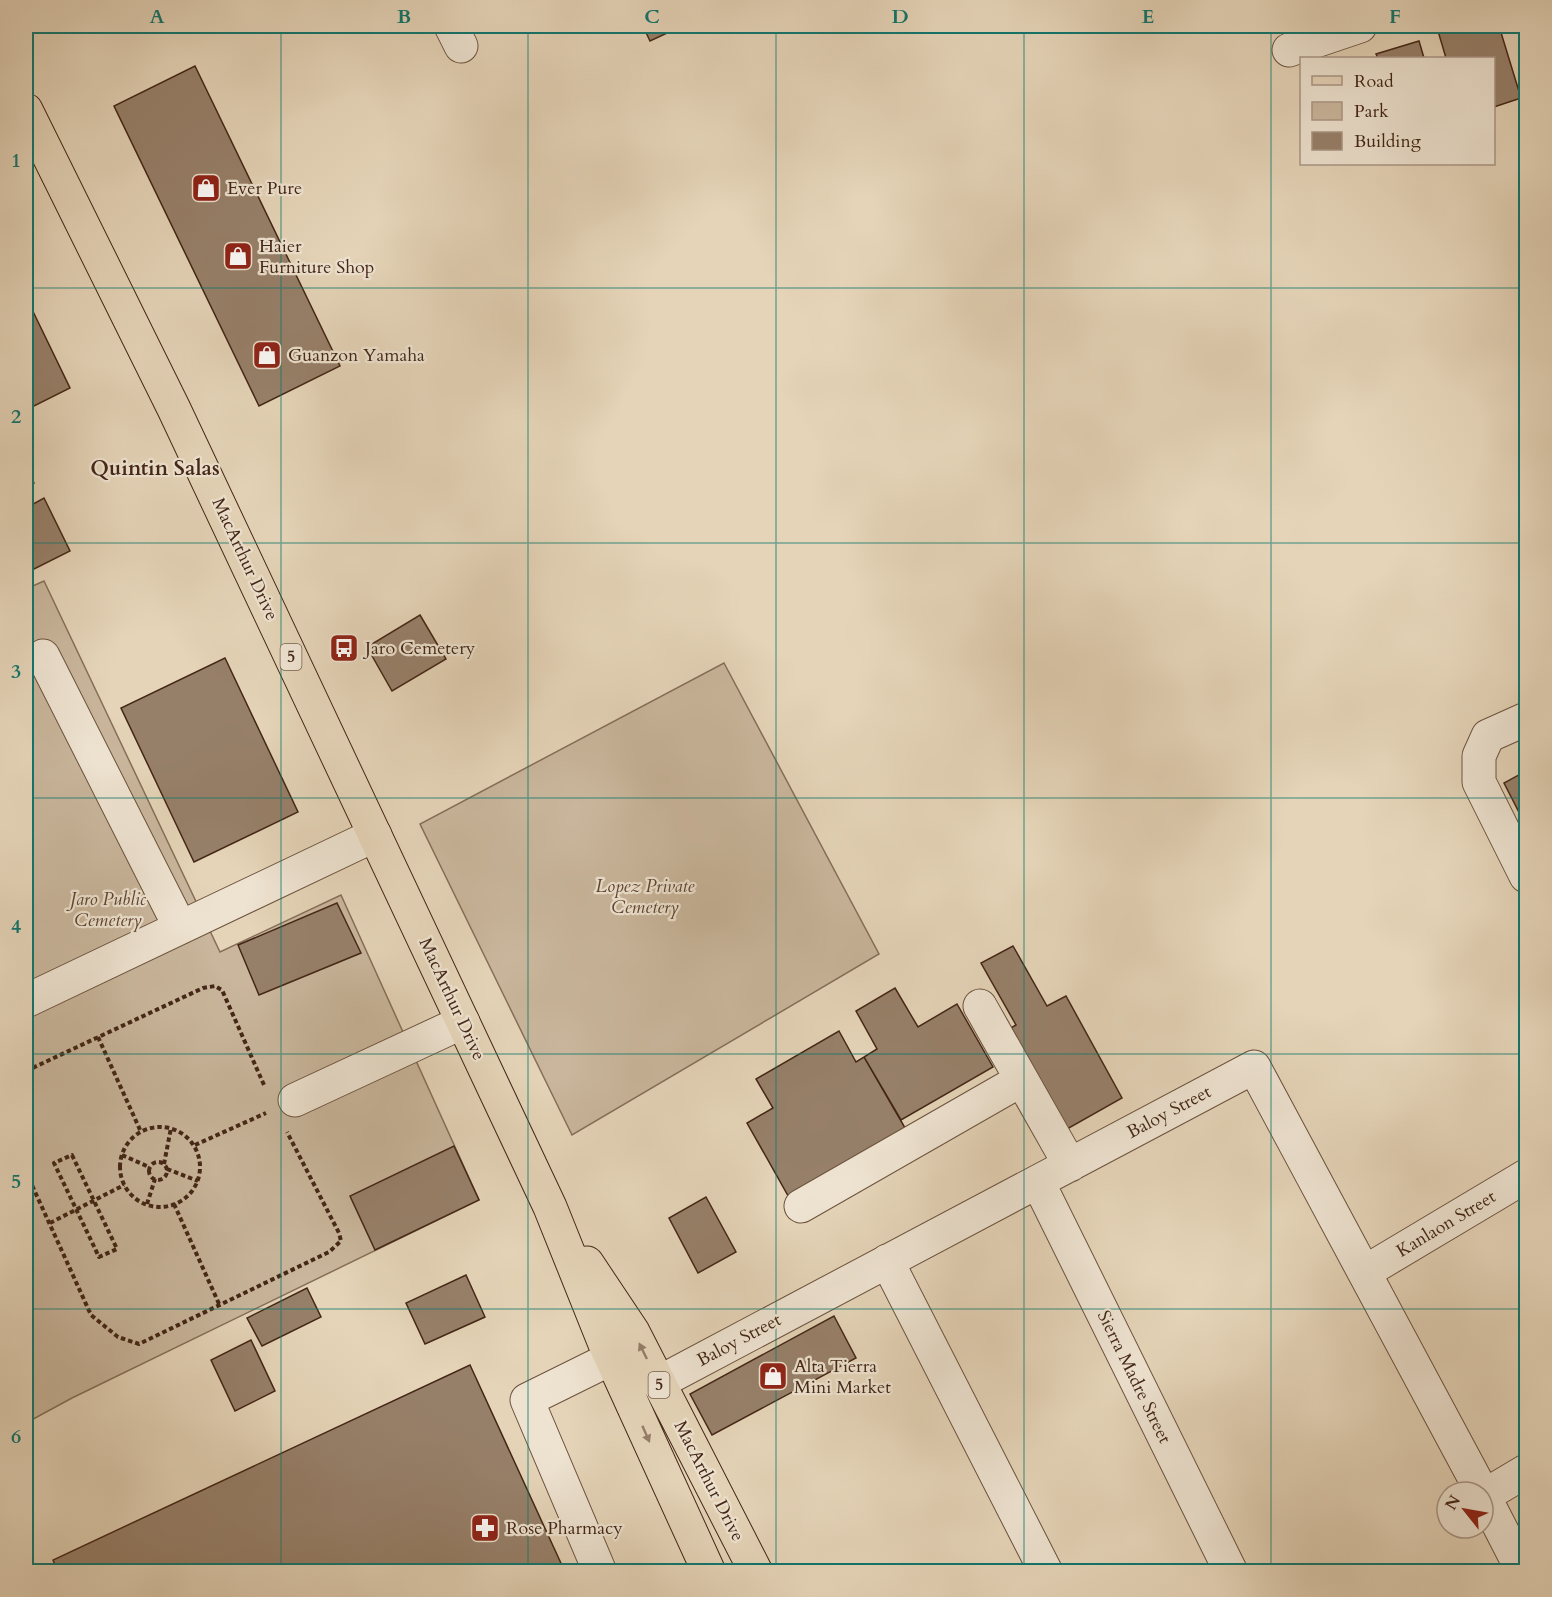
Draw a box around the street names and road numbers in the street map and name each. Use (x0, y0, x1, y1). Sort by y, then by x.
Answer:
street label: MacArthur Drive (206, 494, 284, 624)
road number: 5 (280, 644, 302, 670)
street label: MacArthur Drive (413, 934, 491, 1064)
street label: Baloy Street (1123, 1079, 1216, 1145)
street label: Kanlaon Street (1392, 1184, 1501, 1264)
street label: Sierra Madre Street (1091, 1306, 1177, 1448)
street label: Baloy Street (693, 1307, 786, 1373)
road number: 5 (648, 1372, 670, 1398)
street label: MacArthur Drive (668, 1416, 750, 1546)

